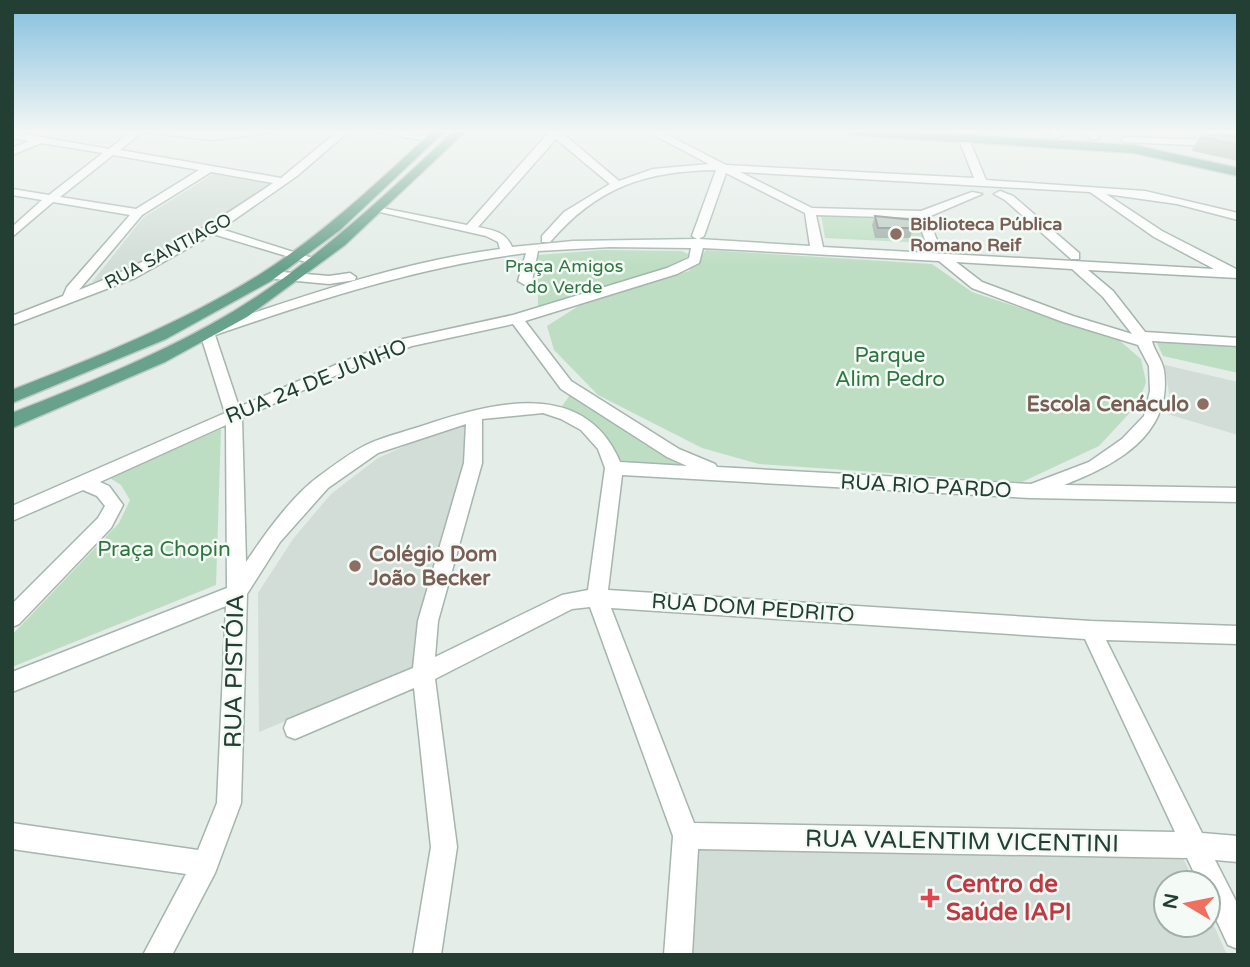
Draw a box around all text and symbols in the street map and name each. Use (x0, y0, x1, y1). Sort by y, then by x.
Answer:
street label: RUA SANTIAGO (101, 208, 235, 294)
place label: Biblioteca Pública Romano Reif (910, 213, 1062, 256)
marker: Biblioteca Pública Romano Reif (888, 226, 904, 242)
park label: Praça Amigos do Verde (505, 255, 623, 298)
street label: RUA 24 DE JUNHO (222, 334, 411, 429)
park label: Parque Alim Pedro (835, 343, 945, 392)
place label: Escola Cenáculo (1027, 392, 1189, 417)
marker: Escola Cenáculo (1195, 396, 1211, 412)
street label: RUA RIO PARDO (840, 470, 1012, 503)
park label: Praça Chopin (97, 537, 231, 562)
place label: Colégio Dom João Becker (368, 542, 497, 591)
marker: Colégio Dom João Becker (347, 558, 363, 574)
street label: RUA DOM PEDRITO (650, 589, 855, 628)
street label: RUA PISTÓIA (218, 594, 250, 748)
street label: RUA VALENTIM VICENTINI (805, 824, 1119, 859)
north arrow (1152, 869, 1222, 939)
place label: Centro de Saúde IAPI (946, 870, 1071, 927)
marker: Centro de Saúde IAPI (920, 888, 940, 908)
text: N (1159, 892, 1183, 911)

